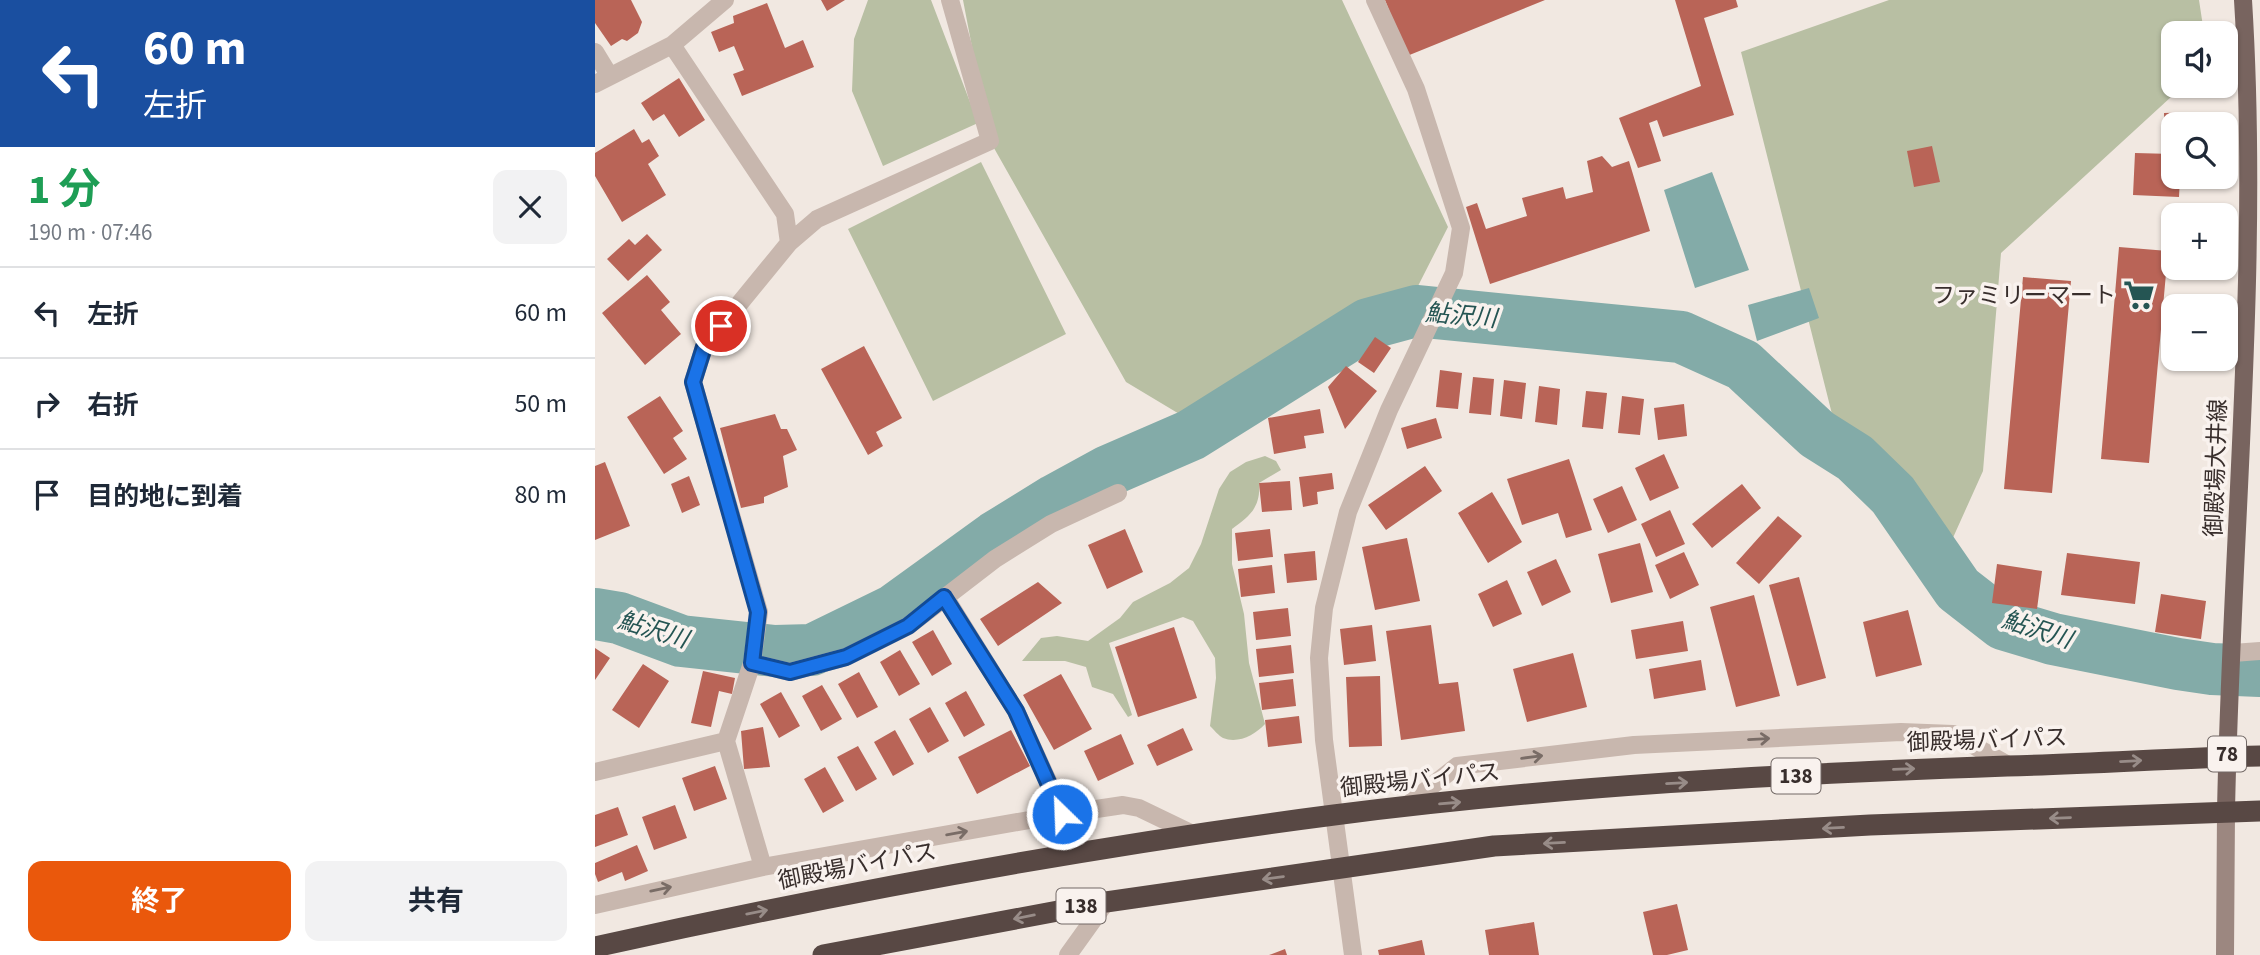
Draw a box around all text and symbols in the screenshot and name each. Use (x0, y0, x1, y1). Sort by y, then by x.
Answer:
text: 60 m (143, 14, 247, 84)
map controls (2161, 21, 2238, 371)
button: sound (2161, 21, 2238, 98)
icon: left (28, 28, 119, 119)
text: 左折 (143, 83, 207, 129)
button: search (2161, 112, 2238, 189)
text: 1 分 (28, 160, 101, 220)
button: close (493, 170, 567, 244)
button: + (2161, 203, 2238, 280)
text: 190 m · 07:46 (28, 216, 152, 249)
supermarket icon: ファミリーマート (2122, 278, 2156, 312)
place label: ファミリーマート (1932, 279, 2116, 312)
icon: left (28, 294, 66, 332)
text: 60 m (514, 294, 567, 331)
button: − (2161, 294, 2238, 371)
water label: 鮎沢川 (1424, 295, 1501, 337)
text: 左折 (87, 296, 139, 333)
pin (691, 296, 751, 356)
icon: arrive (702, 307, 740, 345)
icon: right (28, 385, 66, 423)
text: 50 m (514, 385, 567, 422)
text: 右折 (87, 387, 139, 424)
street label: 御殿場大井線 (2197, 398, 2235, 538)
icon: arrive (28, 476, 66, 514)
text: 80 m (514, 476, 567, 513)
text: 目的地に到着 (87, 478, 243, 515)
water label: 鮎沢川 (1997, 602, 2079, 659)
water label: 鮎沢川 (613, 603, 695, 658)
street label: 御殿場バイパス (1906, 721, 2068, 759)
one-way arrow (1747, 732, 1769, 745)
road number: 78 (2208, 736, 2246, 772)
one-way arrow (1520, 750, 1543, 763)
one-way arrow (2120, 754, 2142, 767)
street label: 御殿場バイパス (1338, 755, 1502, 805)
road number: 138 (1771, 758, 1821, 794)
one-way arrow (1892, 763, 1915, 776)
one-way arrow (1665, 776, 1688, 789)
position arrow (1025, 777, 1099, 851)
one-way arrow (1439, 796, 1461, 809)
one-way arrow (2049, 812, 2072, 825)
one-way arrow (1821, 821, 1844, 834)
one-way arrow (945, 825, 968, 839)
street label: 御殿場バイパス (775, 834, 939, 898)
one-way arrow (1543, 837, 1566, 850)
button: 終了 (28, 861, 291, 941)
button: 共有 (305, 861, 567, 941)
one-way arrow (1262, 872, 1285, 885)
one-way arrow (649, 882, 672, 896)
road number: 138 (1057, 888, 1105, 923)
one-way arrow (745, 904, 768, 918)
one-way arrow (1013, 911, 1036, 924)

